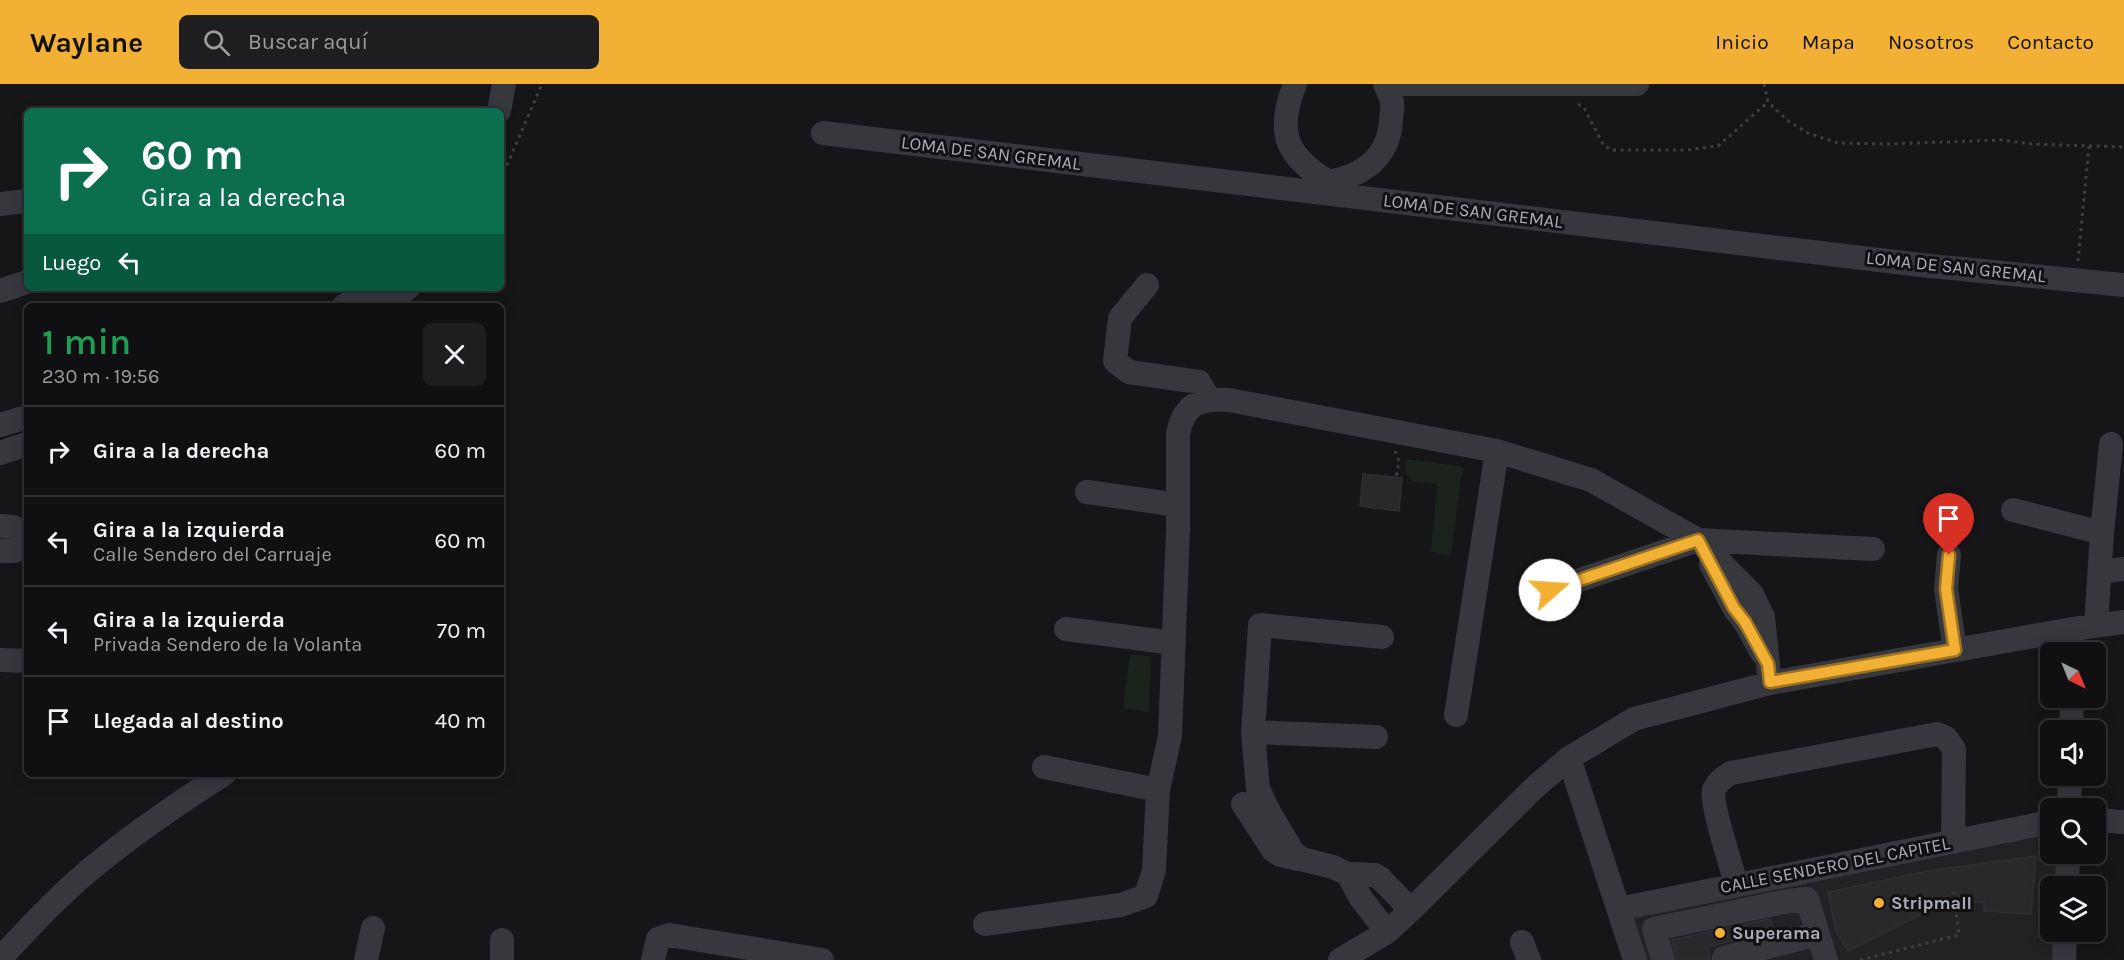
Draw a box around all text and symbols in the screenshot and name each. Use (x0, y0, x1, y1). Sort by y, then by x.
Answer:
search box (179, 15, 599, 69)
text: Waylane (30, 26, 143, 59)
icon: search (200, 26, 233, 59)
text: Buscar aquí (248, 29, 368, 55)
text: Inicio (1715, 30, 1769, 54)
text: Mapa (1802, 30, 1855, 54)
text: Nosotros (1888, 30, 1974, 54)
text: Contacto (2007, 30, 2094, 54)
text: 60 m (141, 130, 244, 180)
street label: LOMA DE SAN GREMAL (900, 131, 1083, 175)
icon: right (42, 132, 120, 210)
text: Gira a la derecha (141, 181, 346, 213)
street label: LOMA DE SAN GREMAL (1382, 189, 1565, 233)
icon: left (113, 246, 146, 279)
street label: LOMA DE SAN GREMAL (1865, 247, 2048, 287)
text: Luego (42, 250, 101, 276)
text: 1 min (42, 321, 131, 363)
button: close (423, 323, 486, 386)
text: 230 m · 19:56 (42, 365, 159, 388)
icon: right (42, 435, 75, 468)
text: Gira a la derecha (93, 438, 269, 464)
text: 60 m (435, 438, 486, 464)
pin (1923, 493, 1974, 555)
icon: arrive (1932, 502, 1965, 535)
text: Gira a la izquierda (93, 517, 285, 543)
icon: left (42, 525, 75, 558)
text: 60 m (435, 528, 486, 554)
text: Calle Sendero del Carruaje (93, 543, 332, 566)
position arrow (1518, 558, 1582, 622)
text: Gira a la izquierda (93, 607, 285, 633)
icon: left (42, 615, 75, 648)
text: 70 m (437, 618, 486, 644)
text: Privada Sendero de la Volanta (93, 633, 362, 656)
north arrow (2040, 642, 2106, 708)
map controls (2040, 642, 2106, 942)
icon: arrive (42, 705, 75, 738)
text: Llegada al destino (93, 708, 284, 734)
text: 40 m (435, 708, 486, 734)
button: sound (2040, 720, 2106, 786)
button: search (2040, 798, 2106, 864)
street label: CALLE SENDERO DEL CAPITEL (1718, 832, 1952, 898)
button: layers (2040, 876, 2106, 942)
place label: Stripmall (1891, 892, 1972, 914)
marker: Stripmall (1872, 896, 1886, 910)
place label: Superama (1732, 922, 1821, 944)
marker: Superama (1713, 926, 1727, 940)

